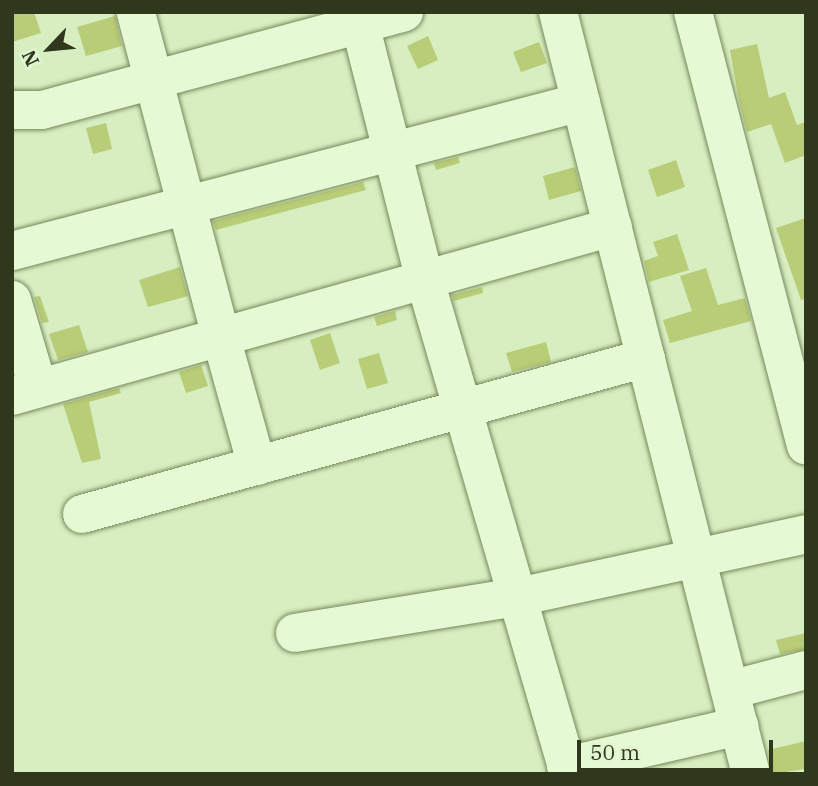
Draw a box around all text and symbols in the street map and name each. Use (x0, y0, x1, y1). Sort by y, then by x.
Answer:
north arrow (14, 14, 84, 84)
text: N (16, 46, 44, 70)
scale bar (580, 726, 776, 770)
text: 50 m (590, 738, 640, 766)

